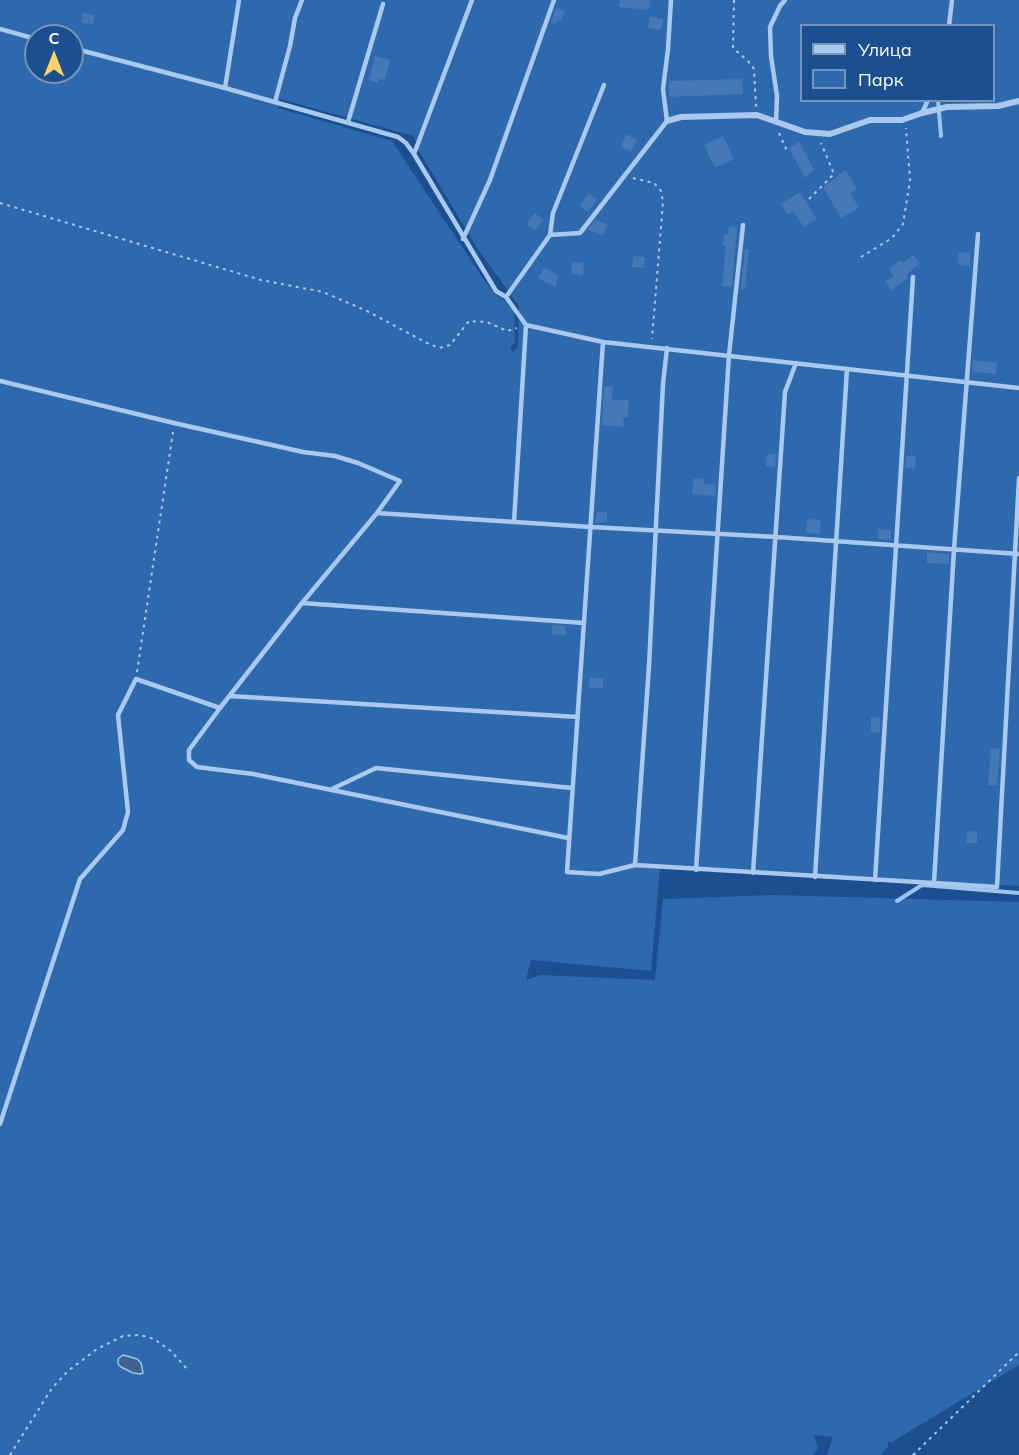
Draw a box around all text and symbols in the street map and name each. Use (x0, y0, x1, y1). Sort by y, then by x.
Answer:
north arrow (24, 24, 84, 84)
legend (800, 24, 995, 102)
text: С (49, 28, 59, 48)
text: Улица (858, 38, 912, 61)
text: Парк (858, 68, 903, 91)

